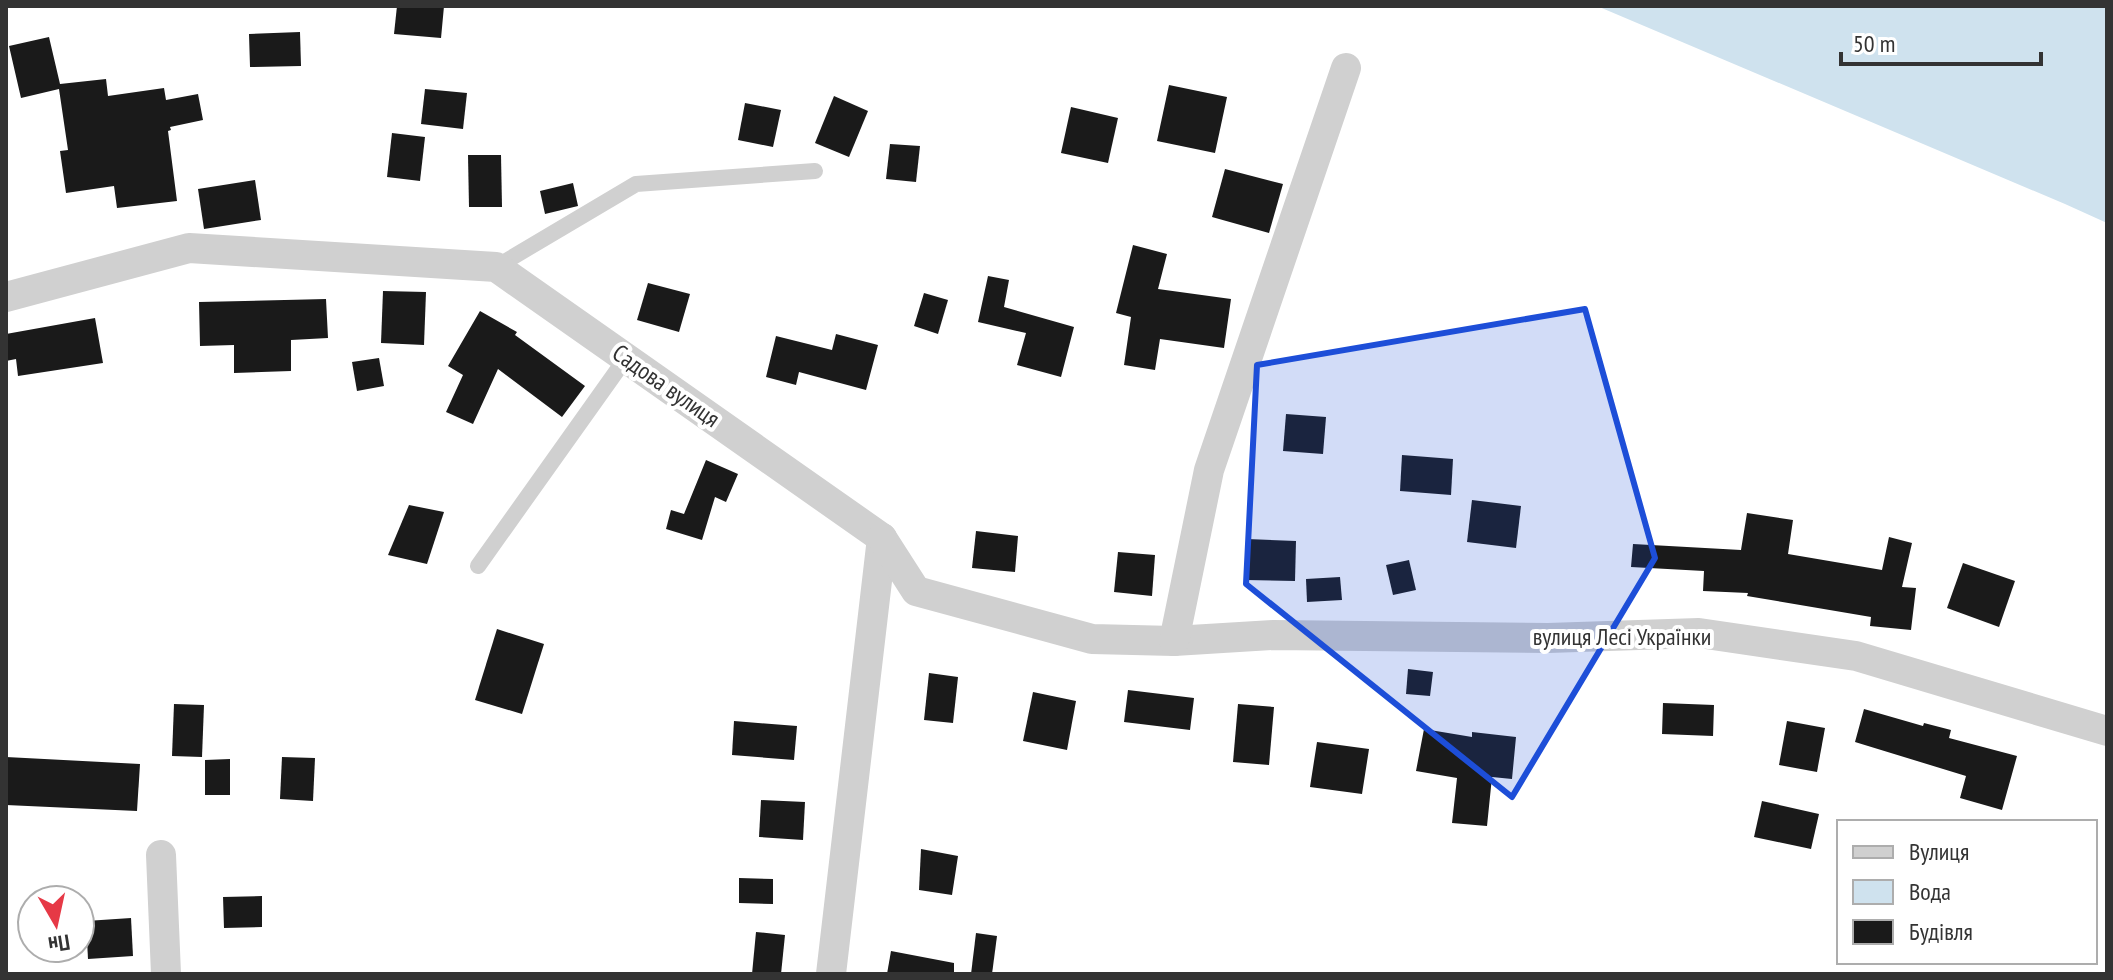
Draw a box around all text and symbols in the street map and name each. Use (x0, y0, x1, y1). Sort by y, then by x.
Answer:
scale bar (1841, 16, 2041, 66)
text: 50 m (1853, 28, 1895, 59)
street label: Садова вулиця (606, 337, 726, 434)
street label: вулиця Лесі Українки (1533, 621, 1711, 652)
legend (1837, 820, 2097, 964)
text: Вулиця (1909, 836, 1969, 867)
text: Вода (1909, 876, 1951, 907)
north arrow (16, 884, 96, 964)
text: Будівля (1909, 916, 1973, 947)
text: Пн (46, 928, 72, 959)

